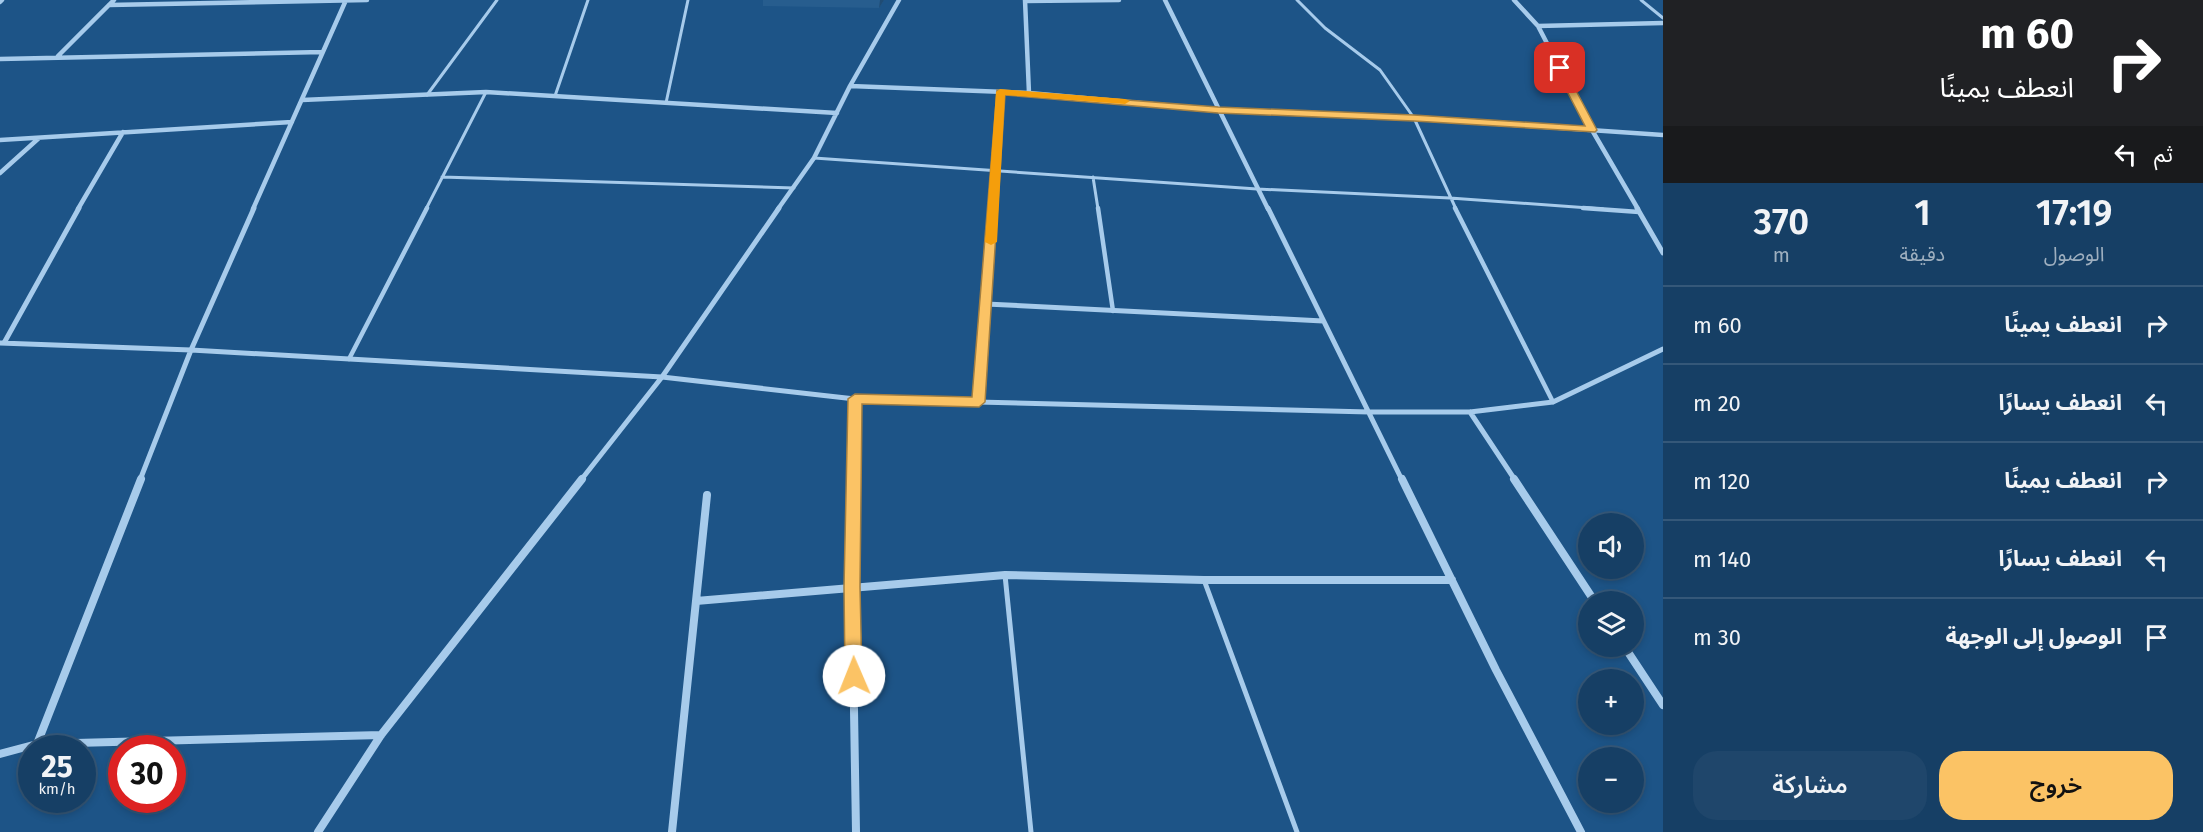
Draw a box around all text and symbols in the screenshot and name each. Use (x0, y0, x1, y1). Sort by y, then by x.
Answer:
text: 60 m (1980, 9, 2074, 59)
icon: right (2095, 24, 2173, 102)
pin (1534, 42, 1585, 93)
icon: arrive (1543, 51, 1576, 84)
text: انعطف يمينًا (1939, 72, 2074, 104)
icon: left (2109, 138, 2142, 171)
text: ثم (2154, 141, 2173, 168)
text: 1 (1914, 191, 1931, 235)
text: 17:19 (2036, 191, 2112, 235)
text: 370 (1754, 200, 1809, 244)
text: دقيقة (1900, 242, 1945, 266)
text: الوصول (2044, 242, 2104, 266)
text: m (1773, 243, 1790, 267)
icon: right (2140, 309, 2173, 342)
text: انعطف يمينًا (2004, 311, 2122, 338)
text: 60 m (1693, 312, 1742, 339)
icon: left (2140, 387, 2173, 420)
text: انعطف يسارًا (1999, 389, 2122, 416)
text: 20 m (1693, 390, 1741, 417)
icon: right (2140, 465, 2173, 498)
text: انعطف يمينًا (2004, 467, 2122, 494)
text: 120 m (1693, 468, 1750, 495)
map controls (1578, 513, 1644, 813)
button: sound (1578, 513, 1644, 579)
icon: left (2140, 543, 2173, 576)
text: انعطف يسارًا (1999, 545, 2122, 572)
text: 140 m (1693, 546, 1751, 573)
button: layers (1578, 591, 1644, 657)
icon: arrive (2140, 621, 2173, 654)
text: الوصول إلى الوجهة (1945, 623, 2122, 650)
text: 30 m (1693, 624, 1741, 651)
position arrow (822, 644, 886, 708)
button: + (1578, 669, 1644, 735)
speed limit sign: 30 (108, 735, 186, 813)
button: − (1578, 747, 1644, 813)
text: 25 (41, 749, 73, 785)
button: مشاركة (1693, 751, 1927, 820)
button: خروج (1939, 751, 2173, 820)
text: km/h (38, 780, 76, 798)

